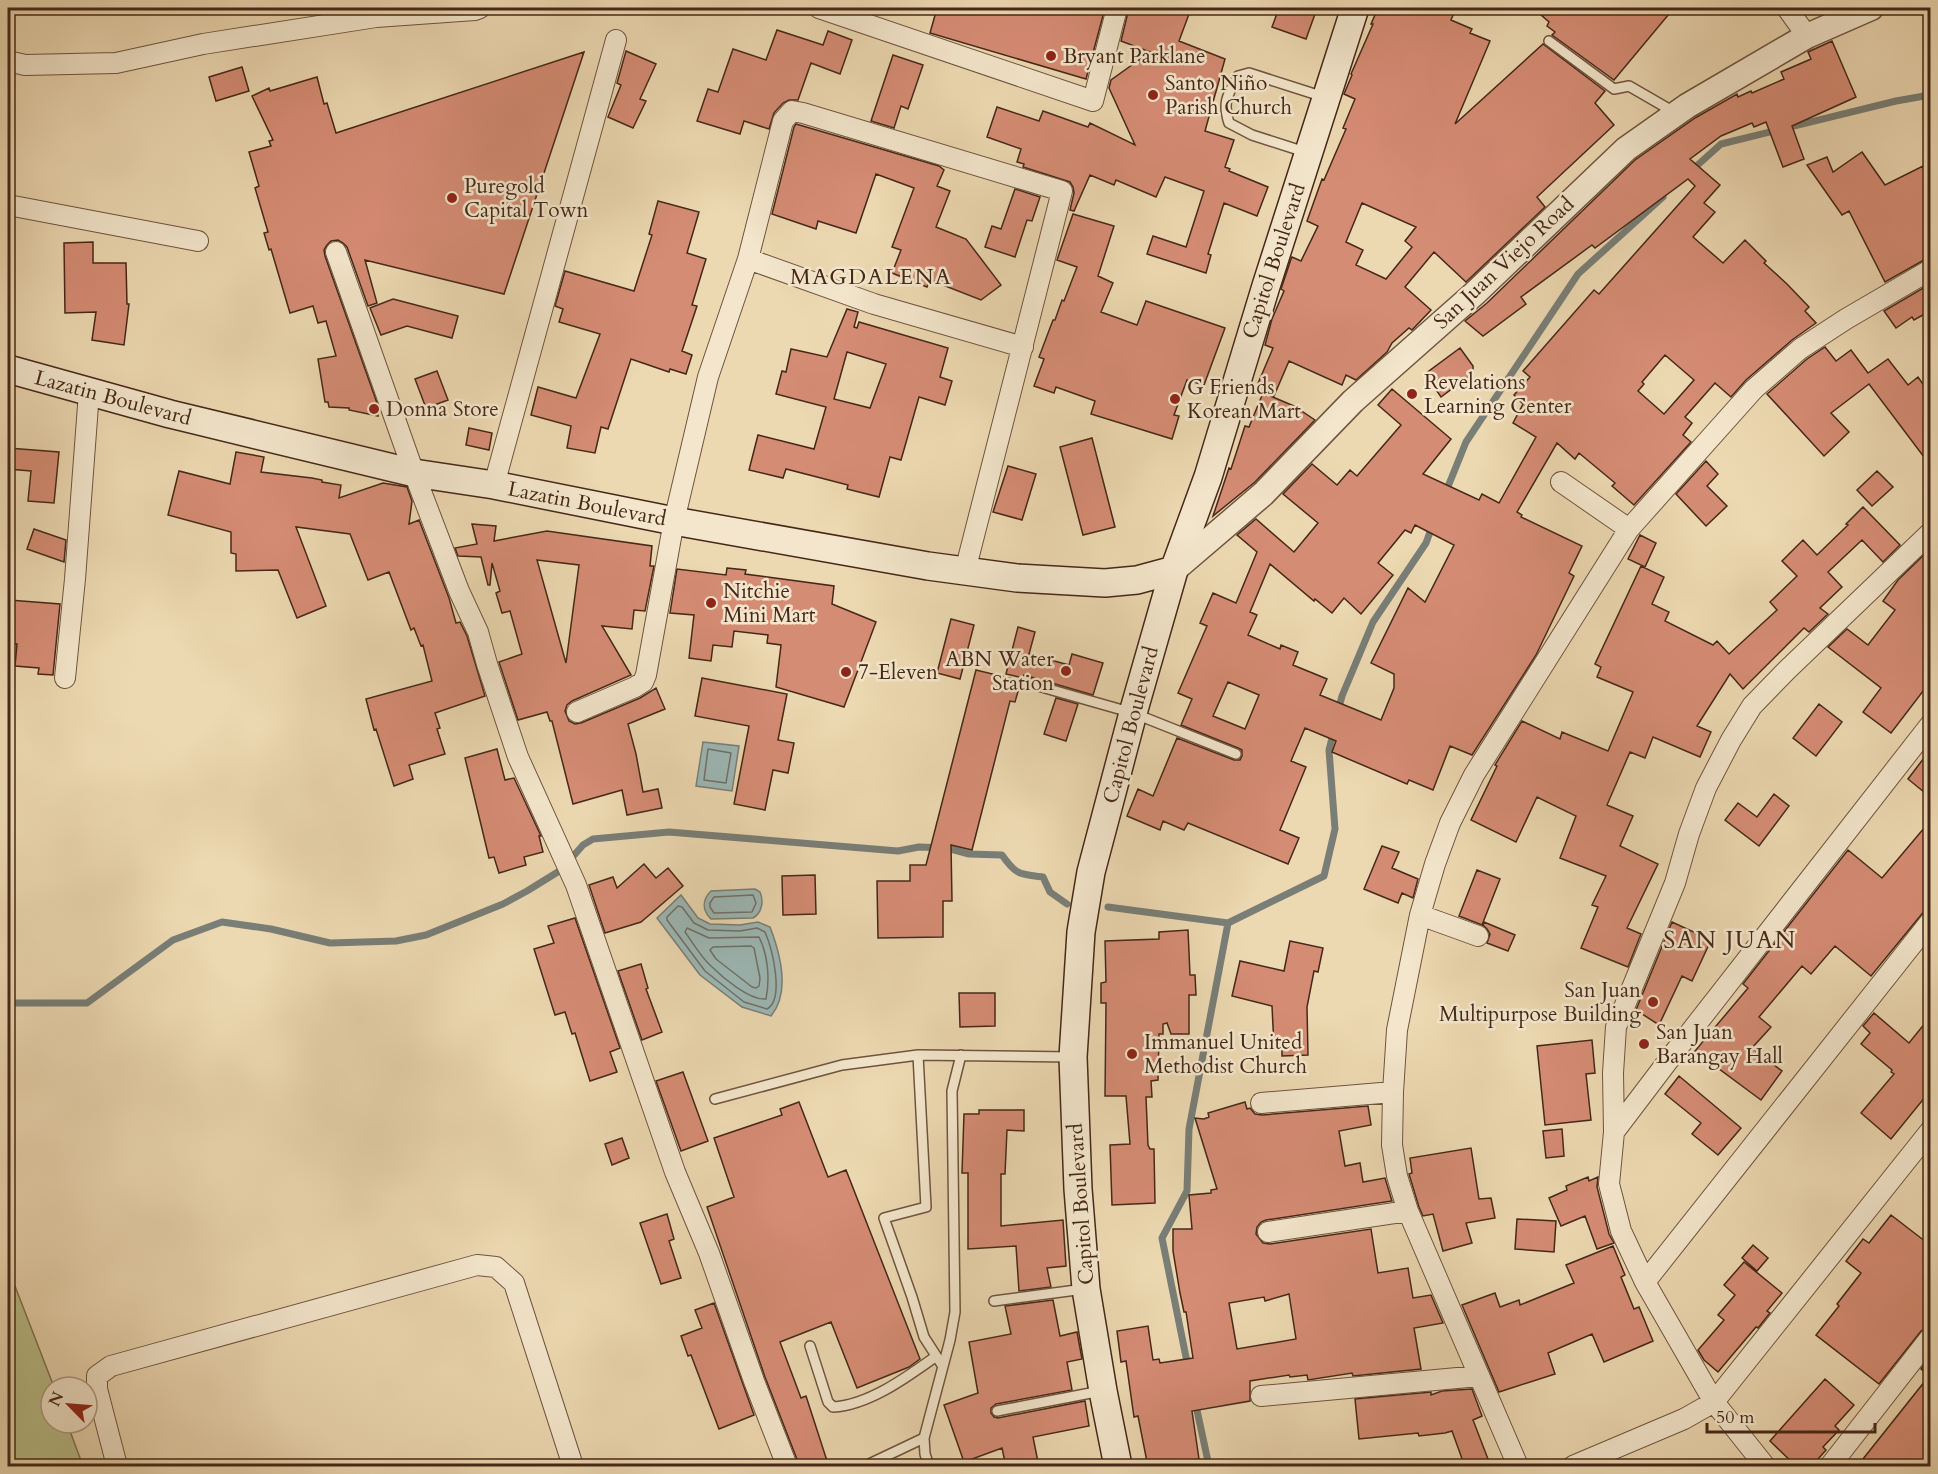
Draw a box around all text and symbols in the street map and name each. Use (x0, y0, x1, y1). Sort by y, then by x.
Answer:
place label: Bryant Parklane (1063, 42, 1206, 71)
marker: Bryant Parklane (1044, 49, 1058, 63)
place label: Santo Niño Parish Church (1165, 69, 1293, 122)
marker: Santo Niño Parish Church (1146, 88, 1160, 102)
place label: Puregold Capital Town (464, 172, 588, 225)
street label: Capitol Boulevard (1235, 180, 1313, 342)
street label: San Juan Viejo Road (1427, 190, 1581, 336)
marker: Puregold Capital Town (445, 191, 459, 205)
district label: MAGDALENA (790, 262, 952, 292)
street label: Lazatin Boulevard (32, 363, 194, 433)
place label: Revelations Learning Center (1424, 368, 1572, 421)
place label: G Friends Korean Mart (1187, 373, 1301, 426)
marker: Revelations Learning Center (1405, 387, 1419, 401)
marker: G Friends Korean Mart (1168, 392, 1182, 406)
place label: Donna Store (386, 395, 499, 424)
marker: Donna Store (367, 402, 381, 416)
street label: Lazatin Boulevard (505, 474, 669, 534)
place label: Nitchie Mini Mart (723, 577, 816, 630)
marker: Nitchie Mini Mart (704, 596, 718, 610)
street label: Capitol Boulevard (1096, 643, 1166, 807)
place label: ABN Water Station (945, 645, 1054, 698)
place label: 7-Eleven (858, 658, 938, 687)
marker: ABN Water Station (1059, 664, 1073, 678)
marker: 7-Eleven (839, 665, 853, 679)
district label: SAN JUAN (1663, 924, 1797, 957)
place label: San Juan Multipurpose Building (1439, 976, 1641, 1029)
marker: San Juan Multipurpose Building (1646, 995, 1660, 1009)
place label: San Juan Barangay Hall (1656, 1018, 1783, 1071)
place label: Immanuel United Methodist Church (1144, 1028, 1308, 1081)
marker: San Juan Barangay Hall (1637, 1037, 1651, 1051)
marker: Immanuel United Methodist Church (1125, 1047, 1139, 1061)
street label: Capitol Boulevard (1061, 1122, 1101, 1286)
north arrow (39, 1375, 99, 1435)
text: N (43, 1388, 69, 1410)
scale bar (1707, 1396, 1875, 1434)
text: 50 m (1716, 1405, 1755, 1430)

